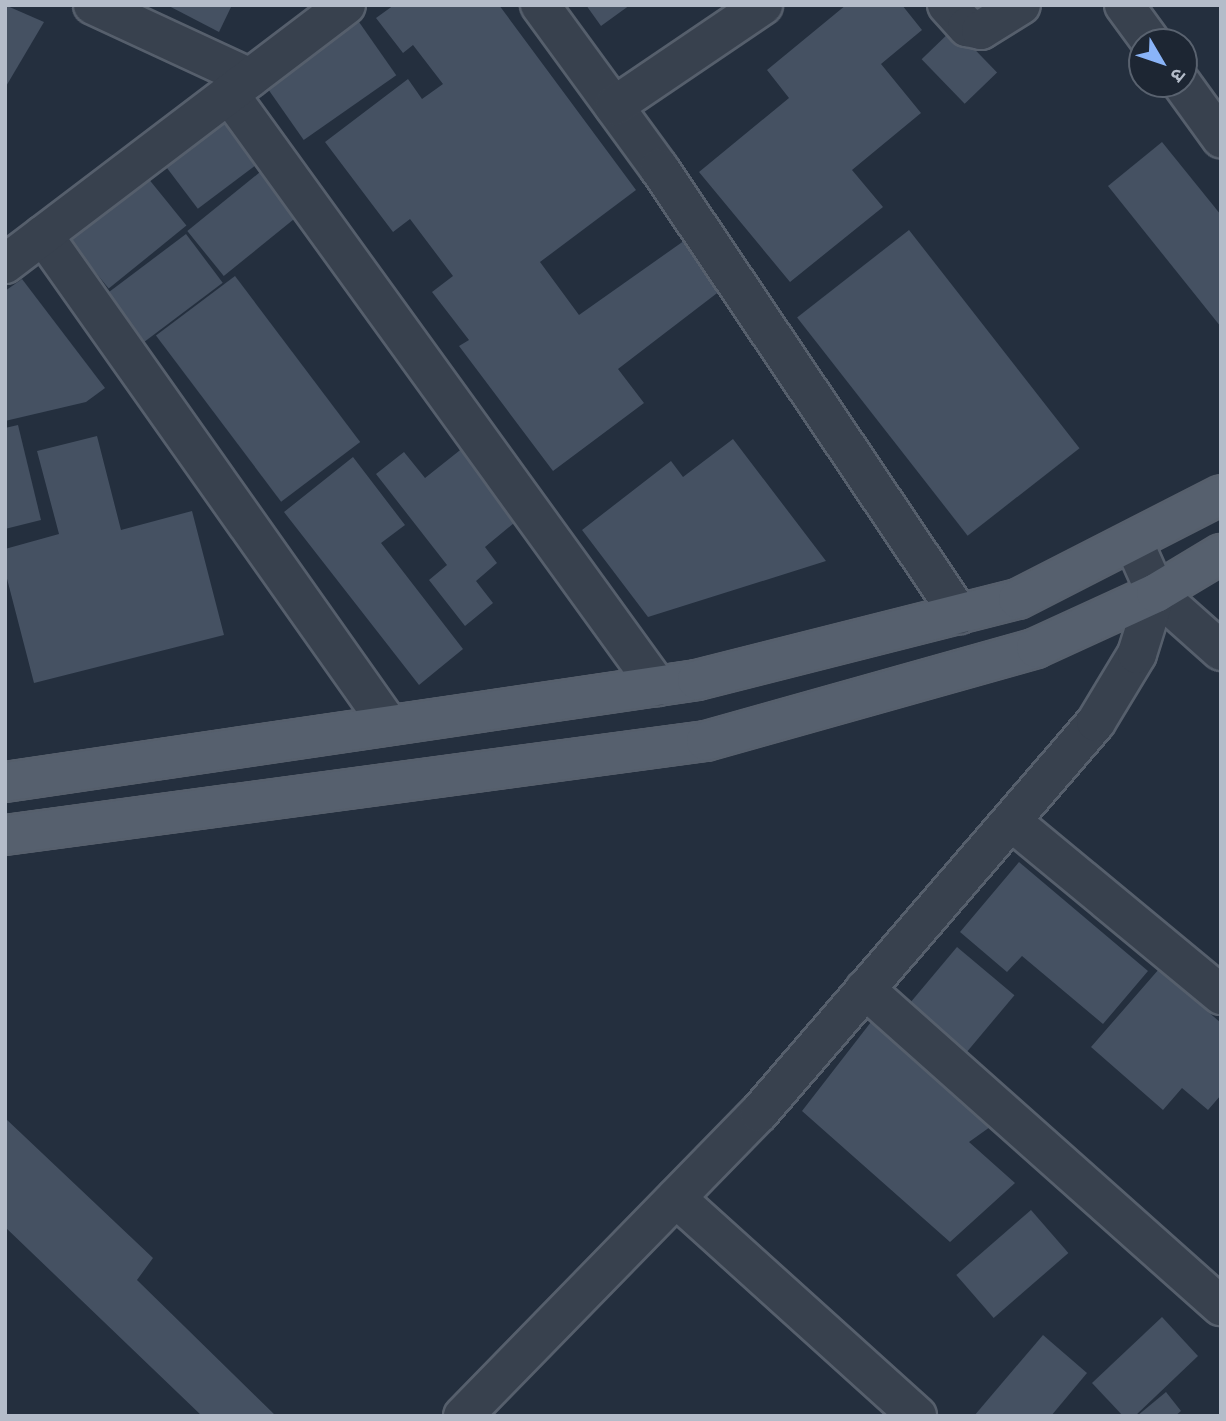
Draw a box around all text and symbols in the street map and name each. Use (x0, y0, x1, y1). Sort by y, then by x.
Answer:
north arrow (1128, 28, 1198, 98)
text: उ (1166, 64, 1191, 87)

